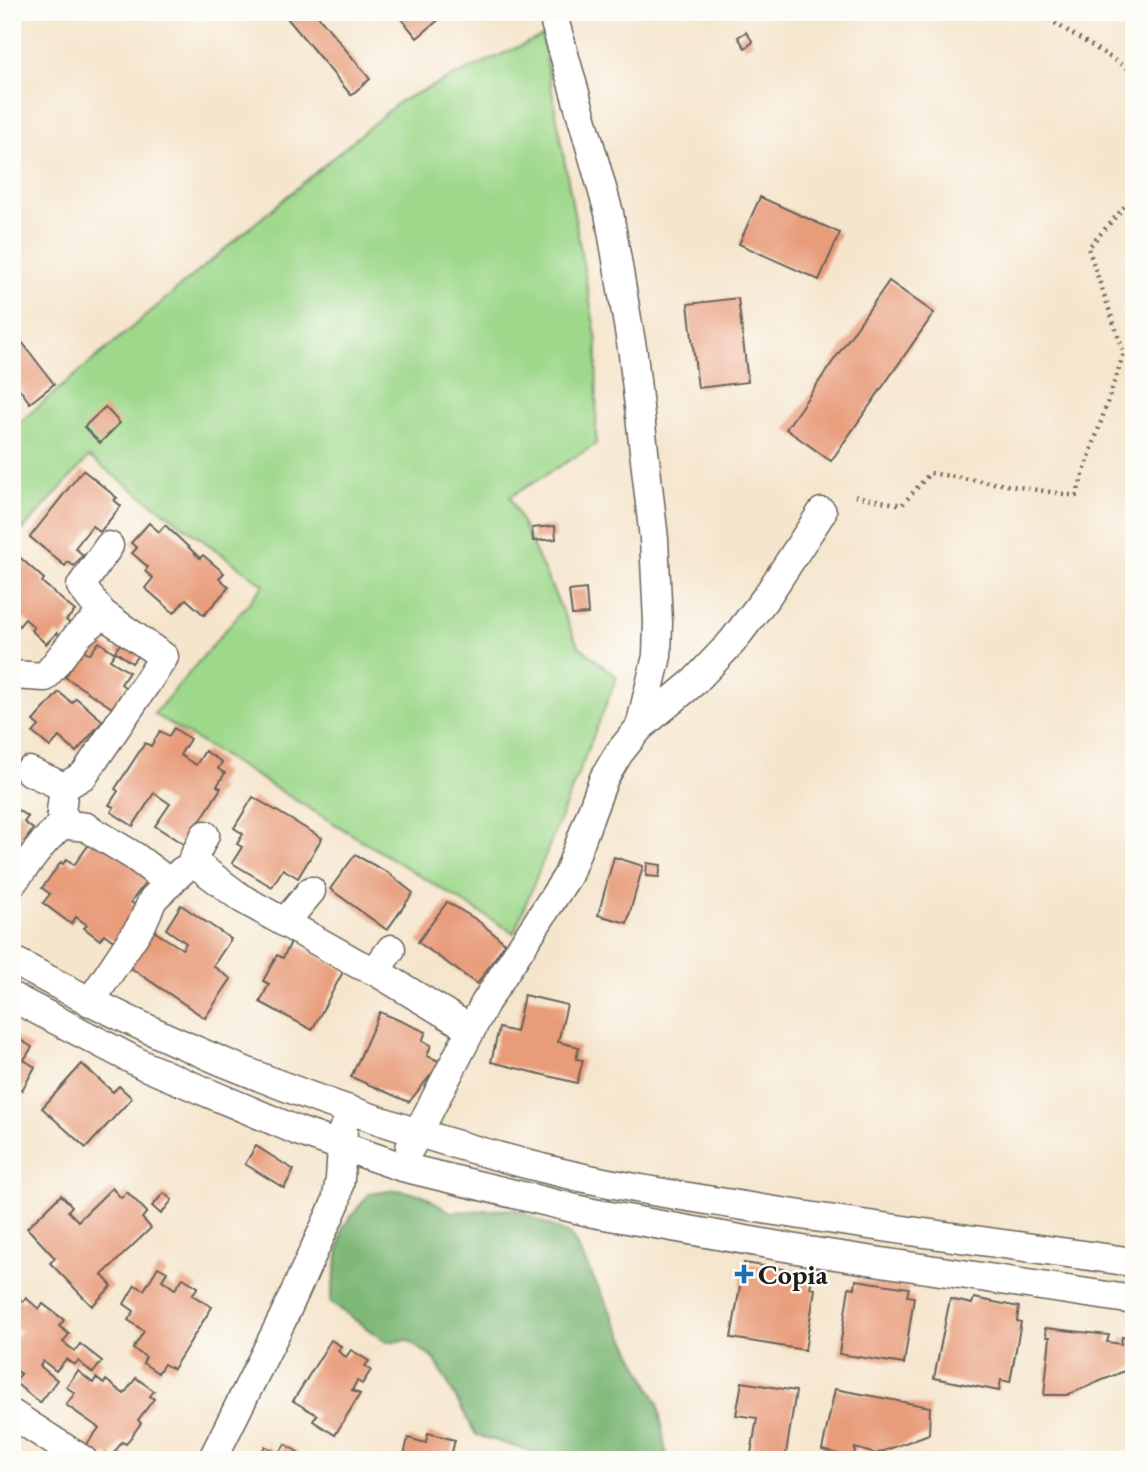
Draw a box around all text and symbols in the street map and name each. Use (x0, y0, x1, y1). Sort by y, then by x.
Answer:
place label: Copia (758, 1256, 829, 1292)
marker: Copia (736, 1266, 752, 1282)

